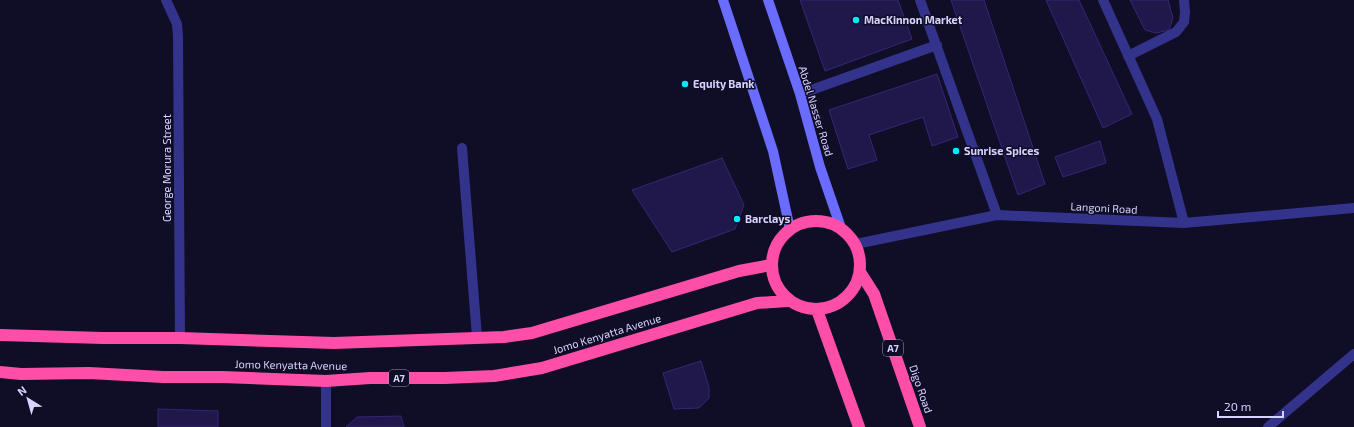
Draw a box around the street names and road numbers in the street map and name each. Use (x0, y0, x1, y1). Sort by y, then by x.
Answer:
street label: Abdel Nasser Road (797, 64, 836, 158)
street label: George Morura Street (160, 114, 173, 222)
street label: Langoni Road (1070, 199, 1138, 216)
street label: Jomo Kenyatta Avenue (551, 311, 663, 356)
road number: A7 (883, 340, 903, 356)
street label: Jomo Kenyatta Avenue (235, 357, 347, 372)
street label: Digo Road (907, 363, 936, 415)
road number: A7 (389, 370, 409, 386)

